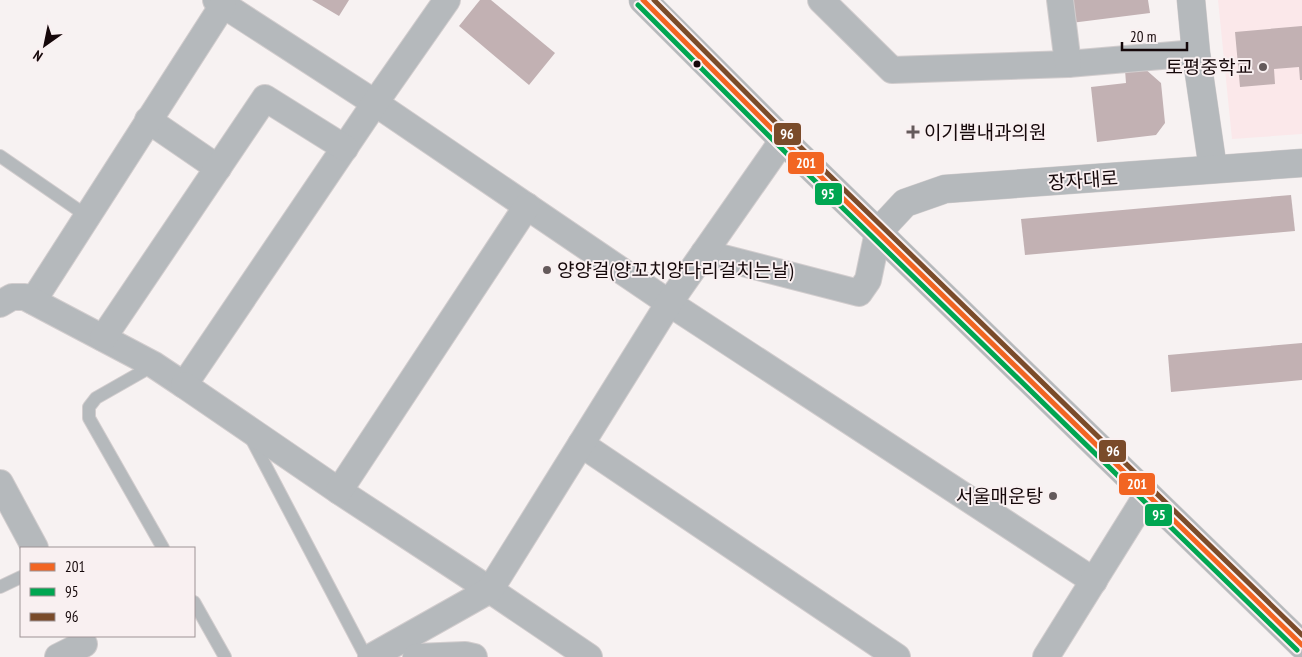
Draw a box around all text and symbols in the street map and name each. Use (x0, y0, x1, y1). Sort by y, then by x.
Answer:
north arrow (20, 20, 70, 70)
scale bar (1122, 20, 1187, 52)
text: 20 m (1130, 27, 1156, 46)
text: N (30, 46, 46, 66)
place label: 토평중학교 (1166, 55, 1253, 79)
unlabelled marker (692, 59, 702, 69)
marker: 토평중학교 (1257, 61, 1269, 73)
place label: 이기쁨내과의원 (924, 120, 1046, 144)
line badge: 96 (773, 122, 802, 146)
text: 96 (780, 125, 794, 143)
marker: 이기쁨내과의원 (906, 125, 920, 139)
line badge: 201 (787, 151, 825, 175)
text: 201 (796, 154, 816, 172)
street label: 장자대로 (1047, 166, 1119, 194)
line badge: 95 (814, 182, 843, 206)
text: 95 (821, 185, 835, 203)
place label: 양양걸(양꼬치양다리걸치는날) (557, 258, 794, 282)
marker: 양양걸(양꼬치양다리걸치는날) (541, 264, 553, 276)
line badge: 96 (1098, 439, 1127, 463)
text: 96 (1106, 442, 1120, 460)
line badge: 201 (1118, 472, 1156, 496)
text: 201 (1127, 475, 1147, 493)
place label: 서울매운탕 (956, 484, 1044, 508)
marker: 서울매운탕 (1047, 490, 1059, 502)
line badge: 95 (1144, 503, 1173, 527)
text: 95 (1152, 506, 1166, 524)
legend (20, 547, 195, 637)
text: 201 (65, 557, 85, 576)
text: 95 (65, 582, 79, 601)
text: 96 (65, 607, 79, 626)

